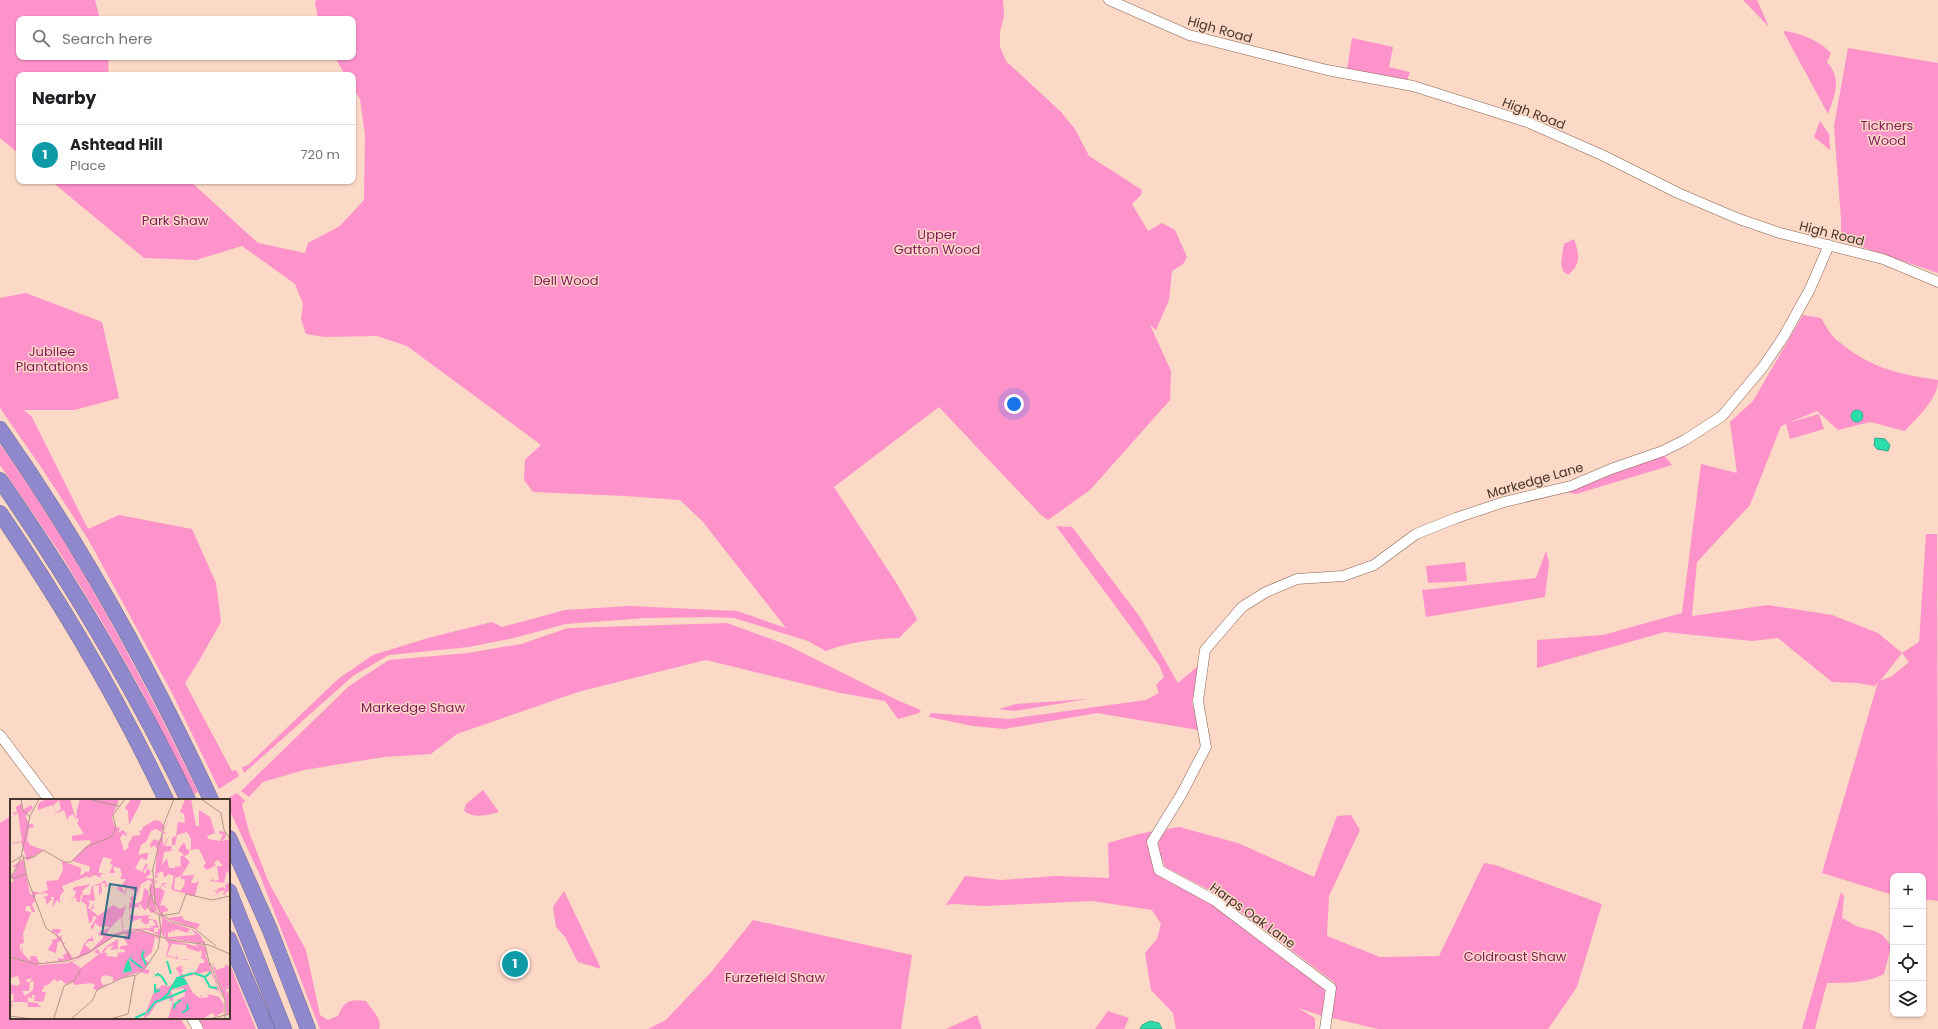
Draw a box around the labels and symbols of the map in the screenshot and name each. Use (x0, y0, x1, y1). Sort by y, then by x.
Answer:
street label: High Road (1185, 11, 1254, 48)
street label: High Road (1499, 93, 1568, 134)
park label: Tickners Wood (1861, 116, 1914, 150)
park label: Park Shaw (142, 211, 209, 230)
street label: High Road (1797, 216, 1866, 251)
park label: Upper Gatton Wood (894, 225, 980, 259)
park label: Dell Wood (533, 271, 599, 290)
park label: Jubilee Plantations (16, 342, 89, 376)
your location (1004, 394, 1024, 414)
street label: Markedge Lane (1485, 458, 1586, 503)
park label: Markedge Shaw (361, 698, 465, 717)
inset map (10, 799, 230, 1019)
street label: Harps Oak Lane (1206, 878, 1299, 953)
park label: Coldroast Shaw (1464, 947, 1567, 966)
pin: 1 (502, 949, 528, 979)
park label: Furzefield Shaw (725, 968, 825, 987)

